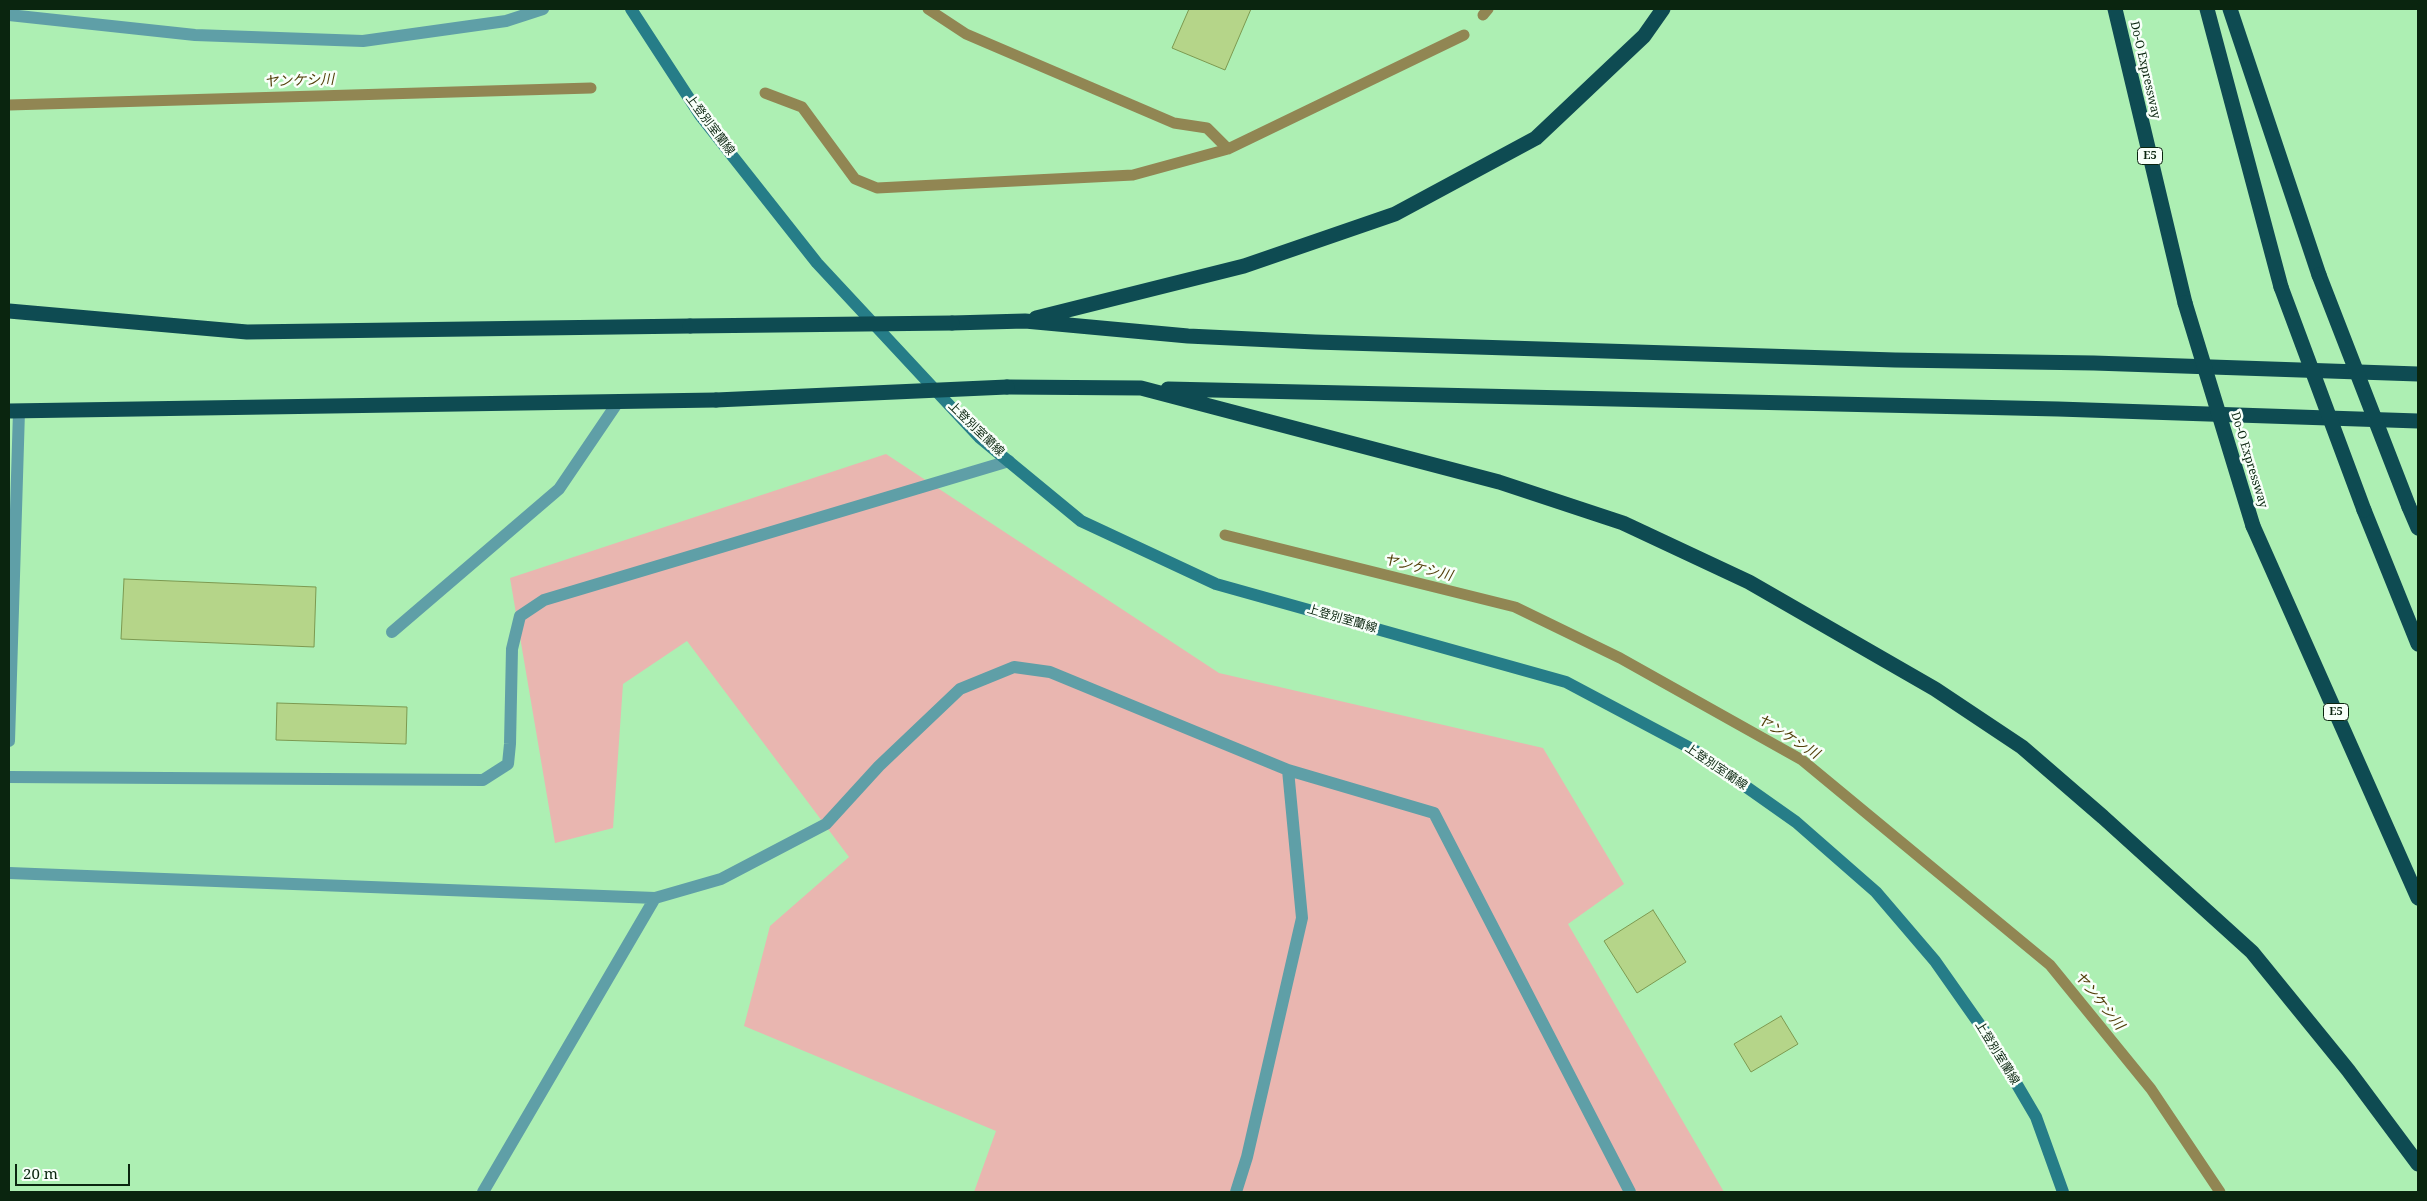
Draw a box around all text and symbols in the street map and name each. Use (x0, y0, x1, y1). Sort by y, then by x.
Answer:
street label: Do-O Expressway (2127, 20, 2163, 120)
water label: ヤンケシ川 (264, 71, 334, 91)
street label: 上登別室蘭線 (683, 92, 737, 158)
road number: E5 (2138, 148, 2162, 164)
street label: 上登別室蘭線 (945, 399, 1007, 459)
street label: Do-O Expressway (2228, 410, 2270, 510)
water label: ヤンケシ川 (1382, 551, 1454, 585)
street label: 上登別室蘭線 (1305, 602, 1379, 636)
road number: E5 (2324, 704, 2348, 720)
water label: ヤンケシ川 (1754, 711, 1822, 763)
street label: 上登別室蘭線 (1682, 741, 1750, 793)
water label: ヤンケシ川 (2070, 969, 2128, 1033)
street label: 上登別室蘭線 (1972, 1019, 2022, 1087)
scale bar (18, 1154, 132, 1186)
text: 20 m (23, 1163, 58, 1183)

